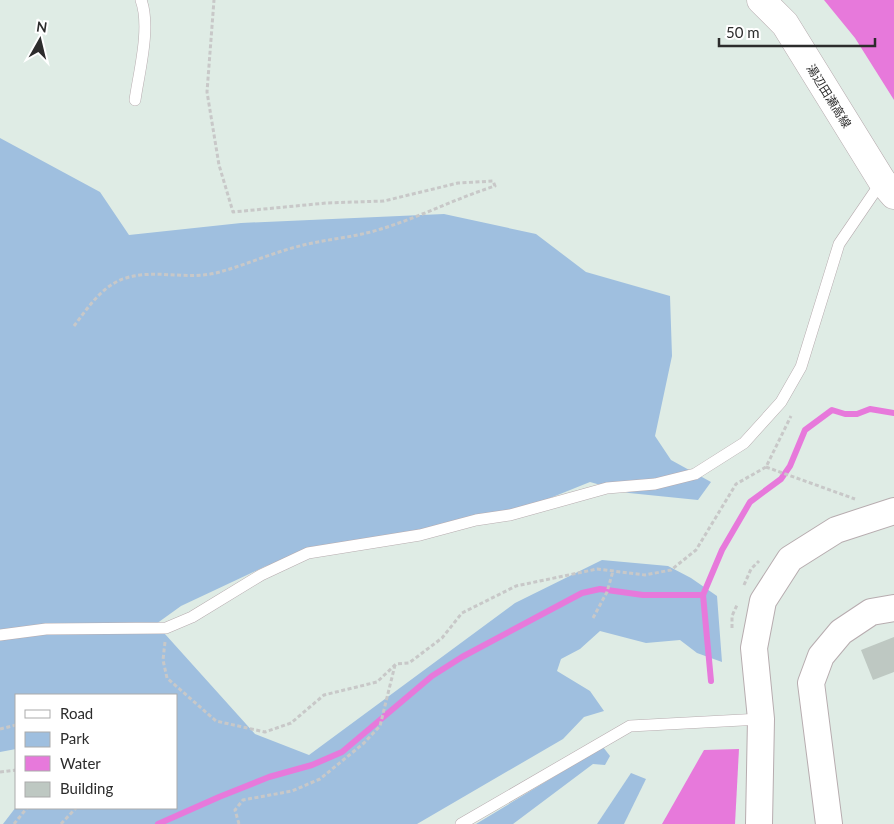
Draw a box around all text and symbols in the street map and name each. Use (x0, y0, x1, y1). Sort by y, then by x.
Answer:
north arrow (15, 15, 65, 65)
scale bar (719, 15, 875, 47)
text: N (35, 17, 48, 36)
text: 50 m (726, 23, 760, 41)
street label: 湯辺田瀬高線 (804, 61, 854, 131)
legend (15, 694, 178, 809)
text: Road (60, 704, 93, 722)
text: Park (60, 729, 90, 747)
text: Water (60, 754, 101, 772)
text: Building (60, 779, 113, 797)

